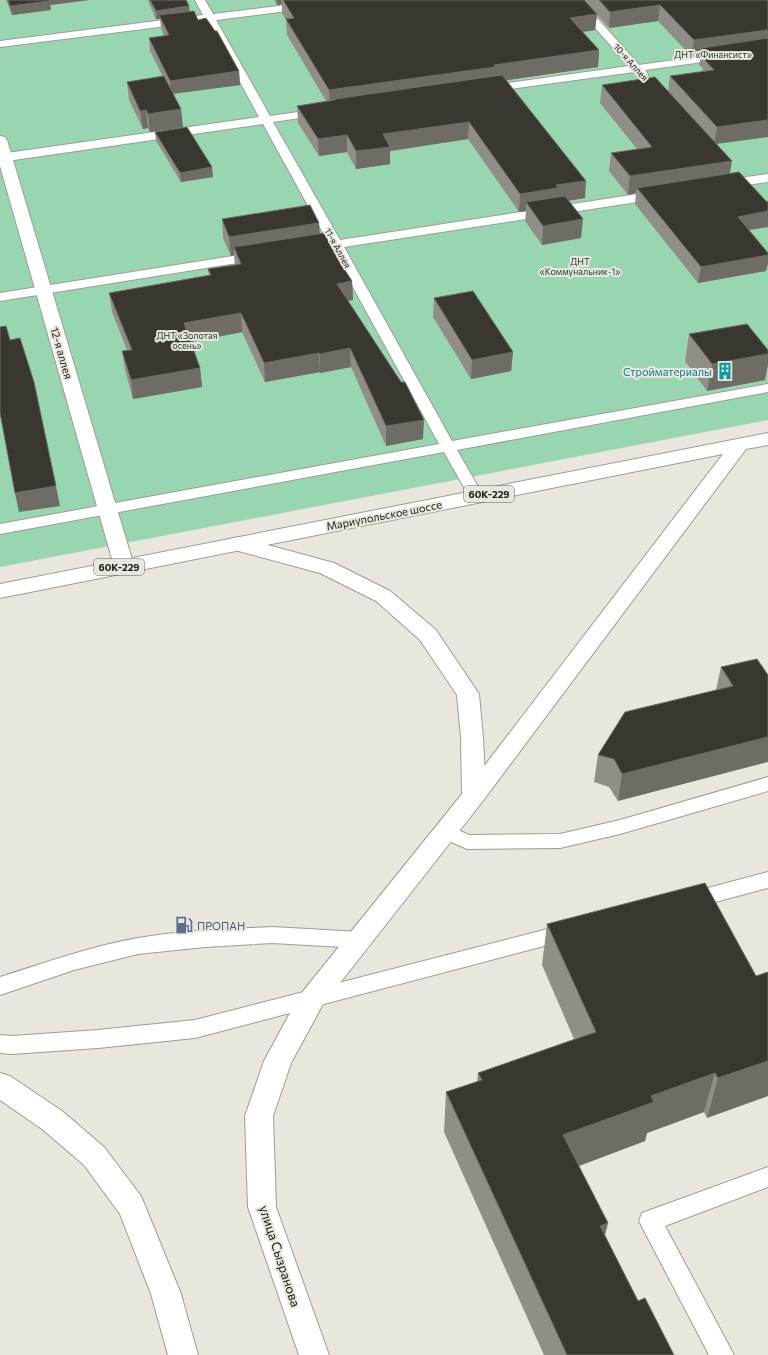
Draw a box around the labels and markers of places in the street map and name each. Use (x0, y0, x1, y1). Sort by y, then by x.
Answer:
building icon: Стройматериалы (715, 361, 735, 381)
place label: Стройматериалы (623, 365, 712, 378)
fuel station icon: ПРОПАН (174, 915, 194, 935)
place label: ПРОПАН (197, 919, 245, 932)

